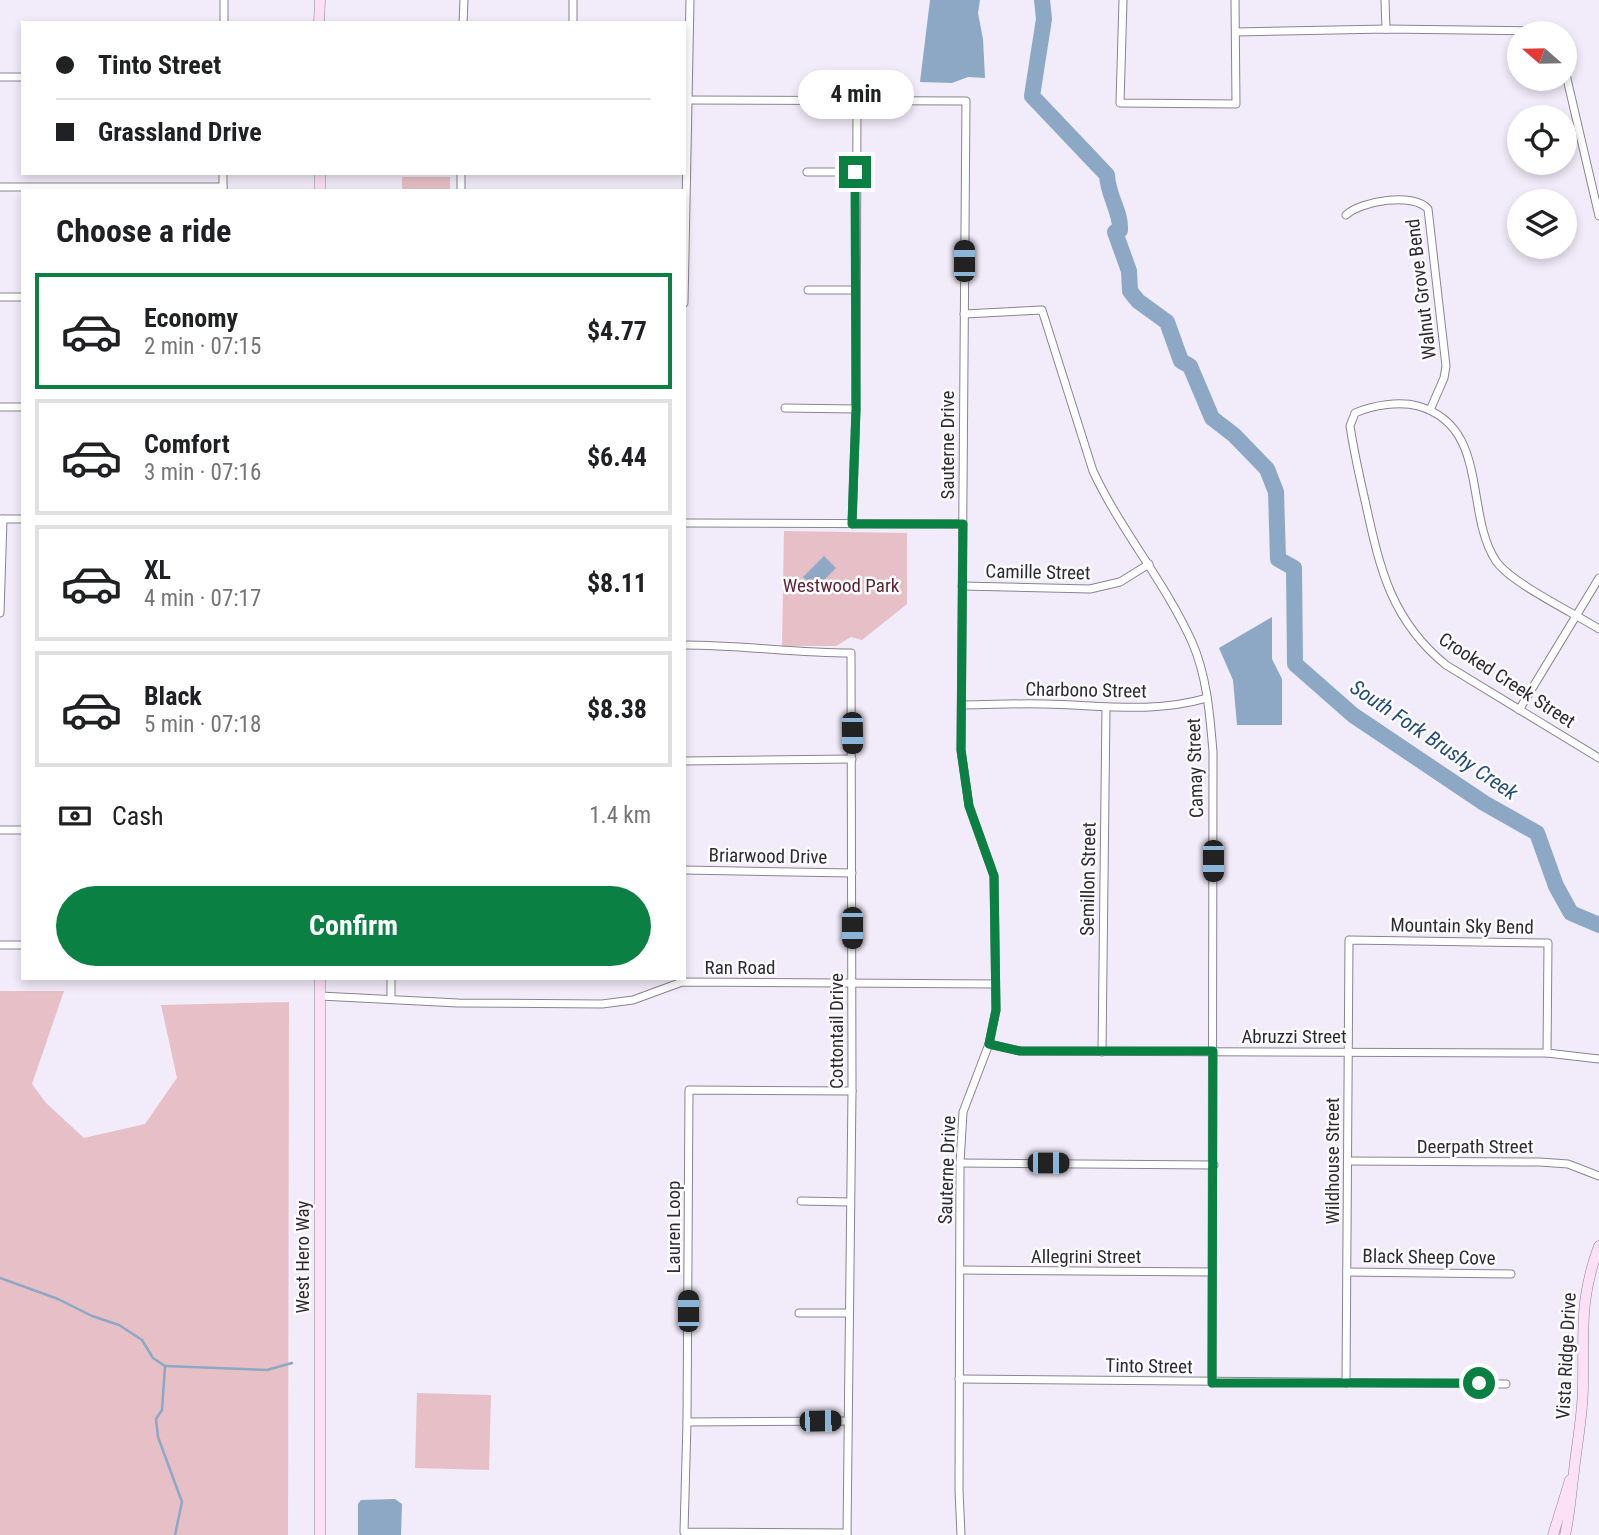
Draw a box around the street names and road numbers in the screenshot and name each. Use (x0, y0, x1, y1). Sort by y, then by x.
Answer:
street label: Walnut Grove Bend (1401, 217, 1441, 361)
street label: Sauterne Drive (936, 390, 959, 499)
street label: Camille Street (985, 560, 1091, 584)
street label: Crooked Creek Street (1434, 627, 1580, 733)
street label: Charbono Street (1025, 677, 1147, 703)
street label: Camay Street (1182, 718, 1208, 818)
street label: Semillon Street (1076, 822, 1100, 936)
street label: Briarwood Drive (708, 843, 828, 869)
street label: Mountain Sky Bend (1390, 913, 1534, 939)
street label: Ran Road (705, 956, 775, 979)
street label: Cottontail Drive (825, 973, 848, 1089)
street label: Abruzzi Street (1241, 1025, 1347, 1048)
street label: Wildhouse Street (1321, 1098, 1344, 1224)
street label: Sauterne Drive (934, 1115, 960, 1225)
street label: Deerpath Street (1417, 1135, 1533, 1158)
street label: Lauren Loop (662, 1181, 685, 1273)
street label: West Hero Way (291, 1200, 314, 1313)
street label: Black Sheep Cove (1362, 1244, 1496, 1270)
street label: Allegrini Street (1031, 1245, 1141, 1268)
street label: Vista Ridge Drive (1551, 1292, 1581, 1420)
street label: Tinto Street (1105, 1354, 1193, 1378)

